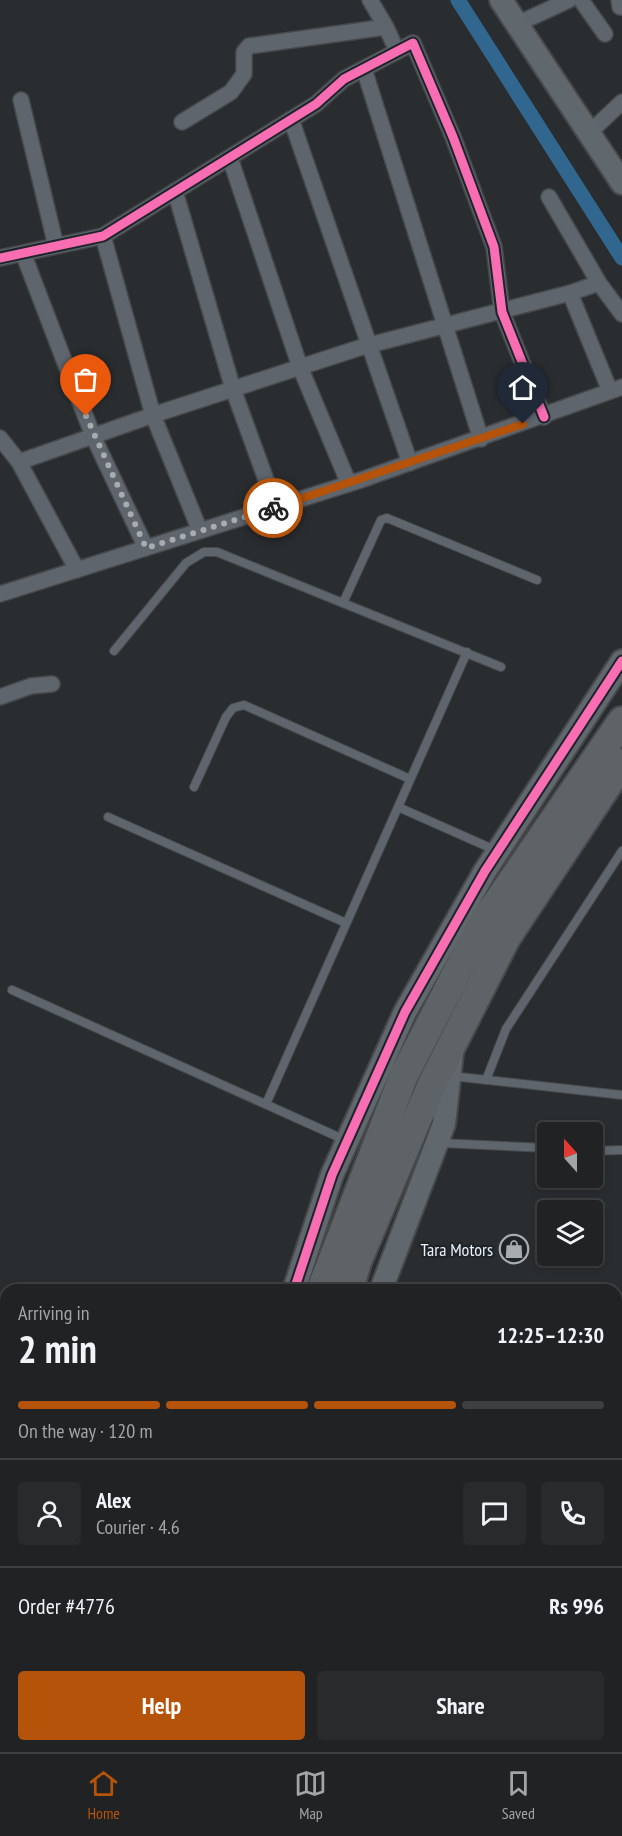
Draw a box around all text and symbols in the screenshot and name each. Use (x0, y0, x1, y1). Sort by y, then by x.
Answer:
pin (60, 354, 111, 416)
pin (497, 362, 548, 424)
icon: bag (69, 363, 102, 396)
icon: home (506, 371, 539, 404)
courier (243, 478, 303, 538)
icon: bike (257, 492, 290, 525)
north arrow (537, 1122, 603, 1188)
map controls (537, 1122, 603, 1266)
button: layers (537, 1200, 603, 1266)
shop icon: Tara Motors (498, 1233, 530, 1265)
place label: Tara Motors (420, 1238, 493, 1261)
text: Arriving in (18, 1300, 90, 1326)
text: 12:25–12:30 (497, 1321, 604, 1349)
text: 2 min (18, 1323, 97, 1374)
text: On the way · 120 m (18, 1418, 153, 1444)
button: person (18, 1482, 81, 1545)
button: chat (463, 1482, 526, 1545)
button: phone (541, 1482, 604, 1545)
text: Alex (96, 1486, 131, 1514)
text: Courier · 4.6 (96, 1514, 180, 1540)
text: Order #4776 (18, 1592, 115, 1620)
text: Rs 996 (549, 1592, 604, 1620)
button: Help (18, 1671, 305, 1740)
button: Share (317, 1671, 604, 1740)
tab: Home (87, 1767, 120, 1823)
tab: Map (294, 1767, 327, 1823)
tab: Saved (502, 1767, 535, 1823)

